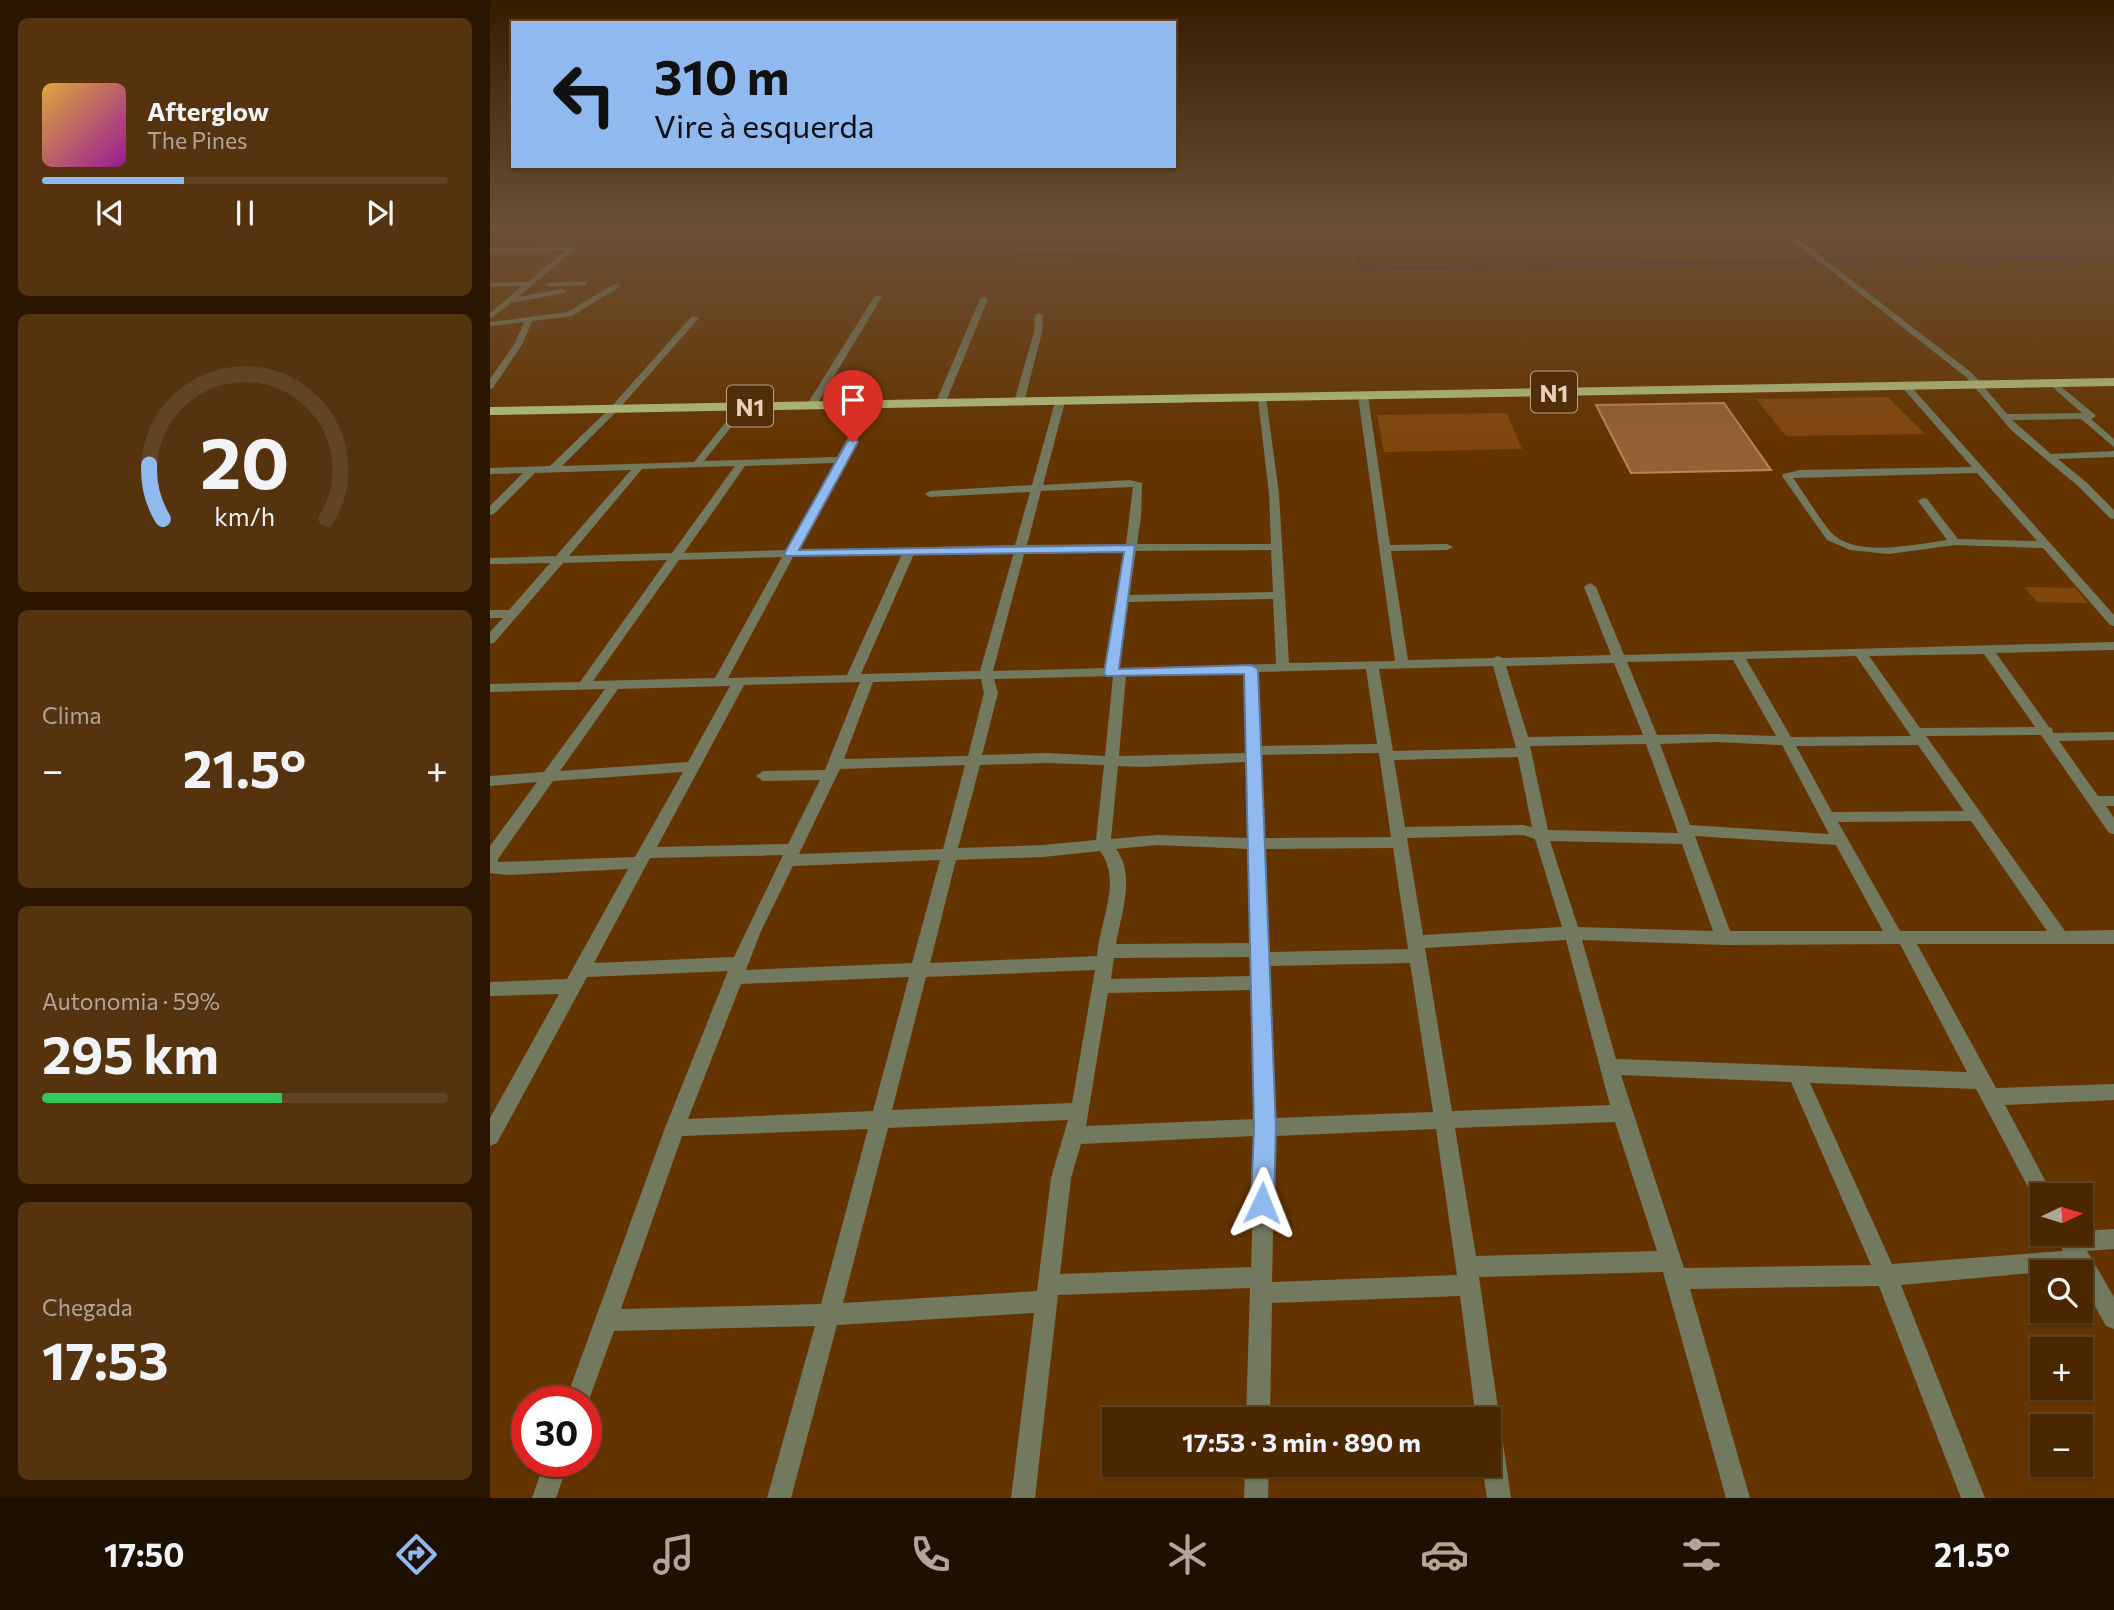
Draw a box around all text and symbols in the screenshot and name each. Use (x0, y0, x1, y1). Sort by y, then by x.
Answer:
text: 310 m (654, 45, 789, 105)
icon: left (539, 49, 630, 140)
text: Afterglow (147, 95, 269, 126)
text: Vire à esquerda (654, 105, 875, 145)
text: The Pines (147, 126, 248, 154)
icon: previous (91, 194, 129, 232)
icon: pause (226, 194, 264, 232)
icon: next (361, 194, 399, 232)
pin (823, 370, 883, 442)
road number: N1 (1531, 372, 1577, 412)
icon: arrive (834, 381, 872, 419)
road number: N1 (727, 386, 773, 426)
text: 20 (200, 415, 290, 504)
text: km/h (215, 501, 275, 531)
text: Clima (42, 701, 102, 729)
text: 21.5° (183, 735, 306, 799)
text: − (42, 745, 64, 792)
text: + (426, 745, 448, 792)
text: Autonomia · 59% (42, 987, 220, 1015)
text: 295 km (42, 1021, 219, 1085)
position arrow (1225, 1166, 1299, 1240)
north arrow (2030, 1183, 2093, 1246)
map controls (2030, 1183, 2093, 1477)
button: search (2030, 1260, 2093, 1323)
text: Chegada (42, 1293, 133, 1321)
text: 17:53 (42, 1327, 168, 1391)
button: + (2030, 1337, 2093, 1400)
speed limit sign: 30 (511, 1386, 602, 1477)
button: − (2030, 1414, 2093, 1477)
text: 17:53 · 3 min · 890 m (1182, 1426, 1421, 1457)
icon: directions (392, 1530, 441, 1579)
icon: music (649, 1530, 698, 1579)
icon: phone (906, 1530, 955, 1579)
icon: climate (1163, 1530, 1212, 1579)
icon: car (1420, 1530, 1469, 1579)
icon: filters (1677, 1530, 1726, 1579)
text: 17:50 (104, 1534, 184, 1574)
text: 21.5° (1934, 1534, 2010, 1574)

